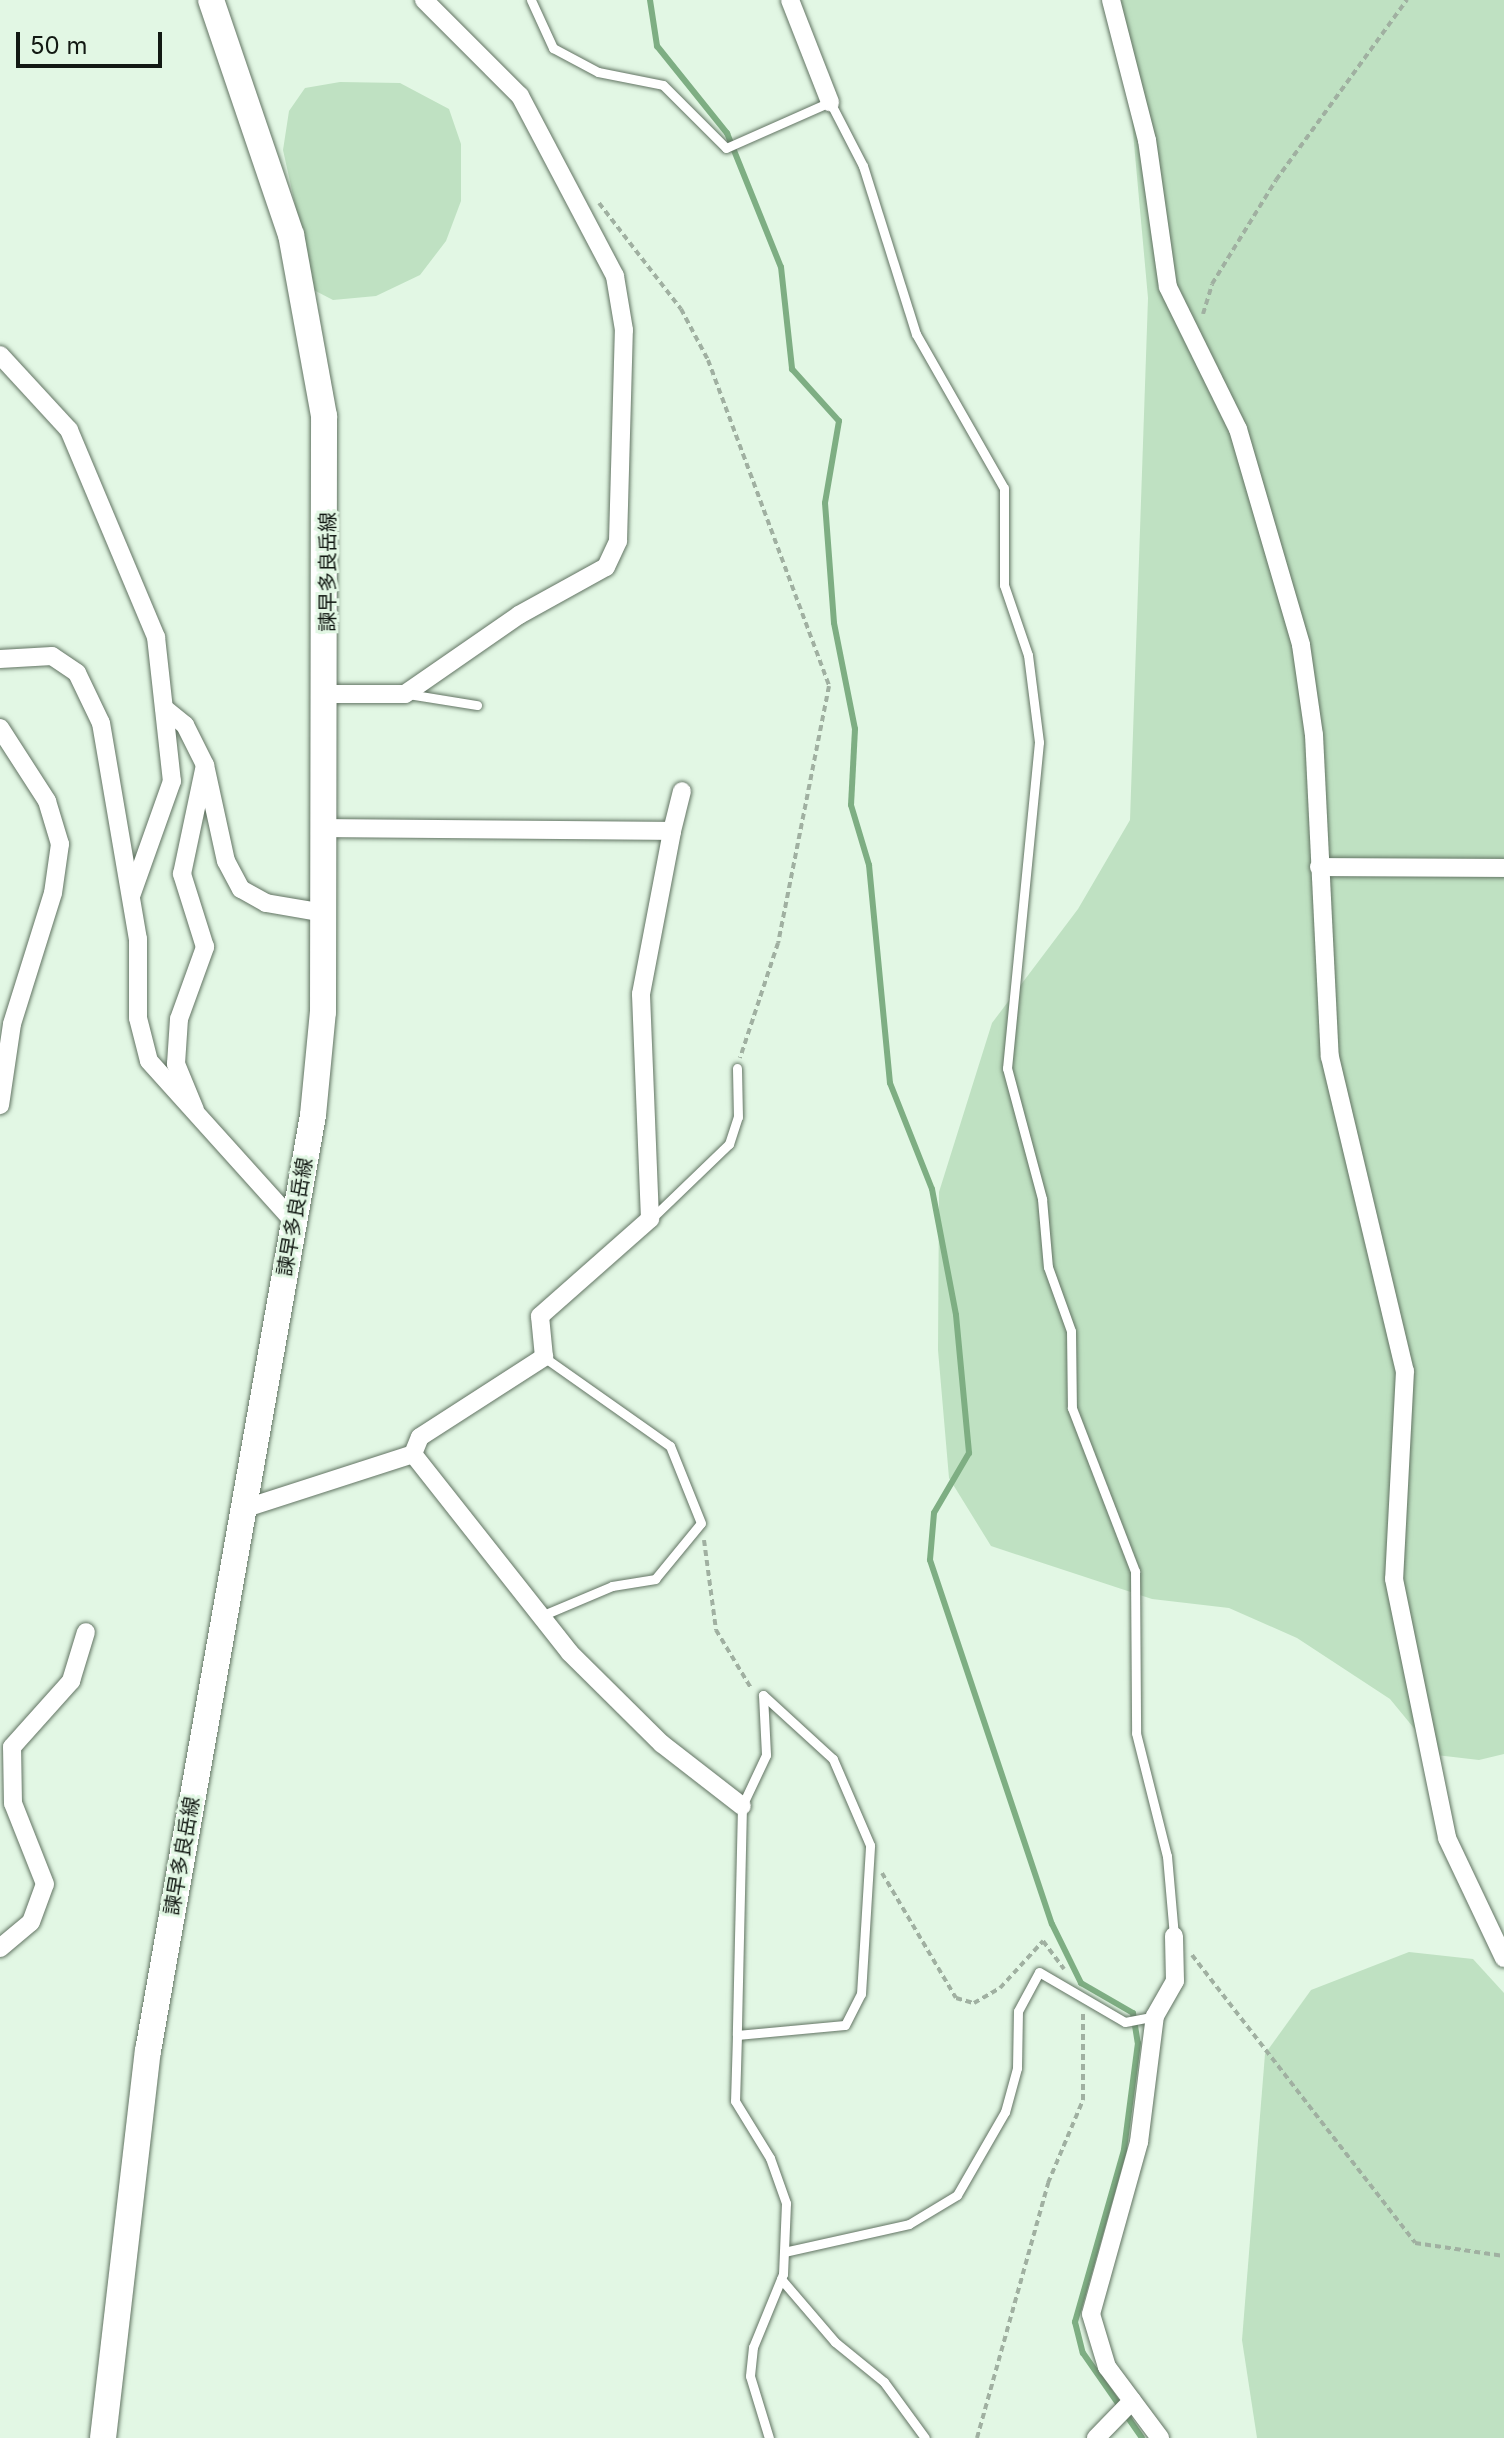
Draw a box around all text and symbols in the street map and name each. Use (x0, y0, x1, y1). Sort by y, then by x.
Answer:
scale bar (20, 16, 166, 66)
text: 50 m (30, 31, 88, 60)
street label: 諫早多良岳線 (316, 512, 340, 632)
street label: 諫早多良岳線 (273, 1156, 317, 1278)
street label: 諫早多良岳線 (160, 1795, 204, 1917)

